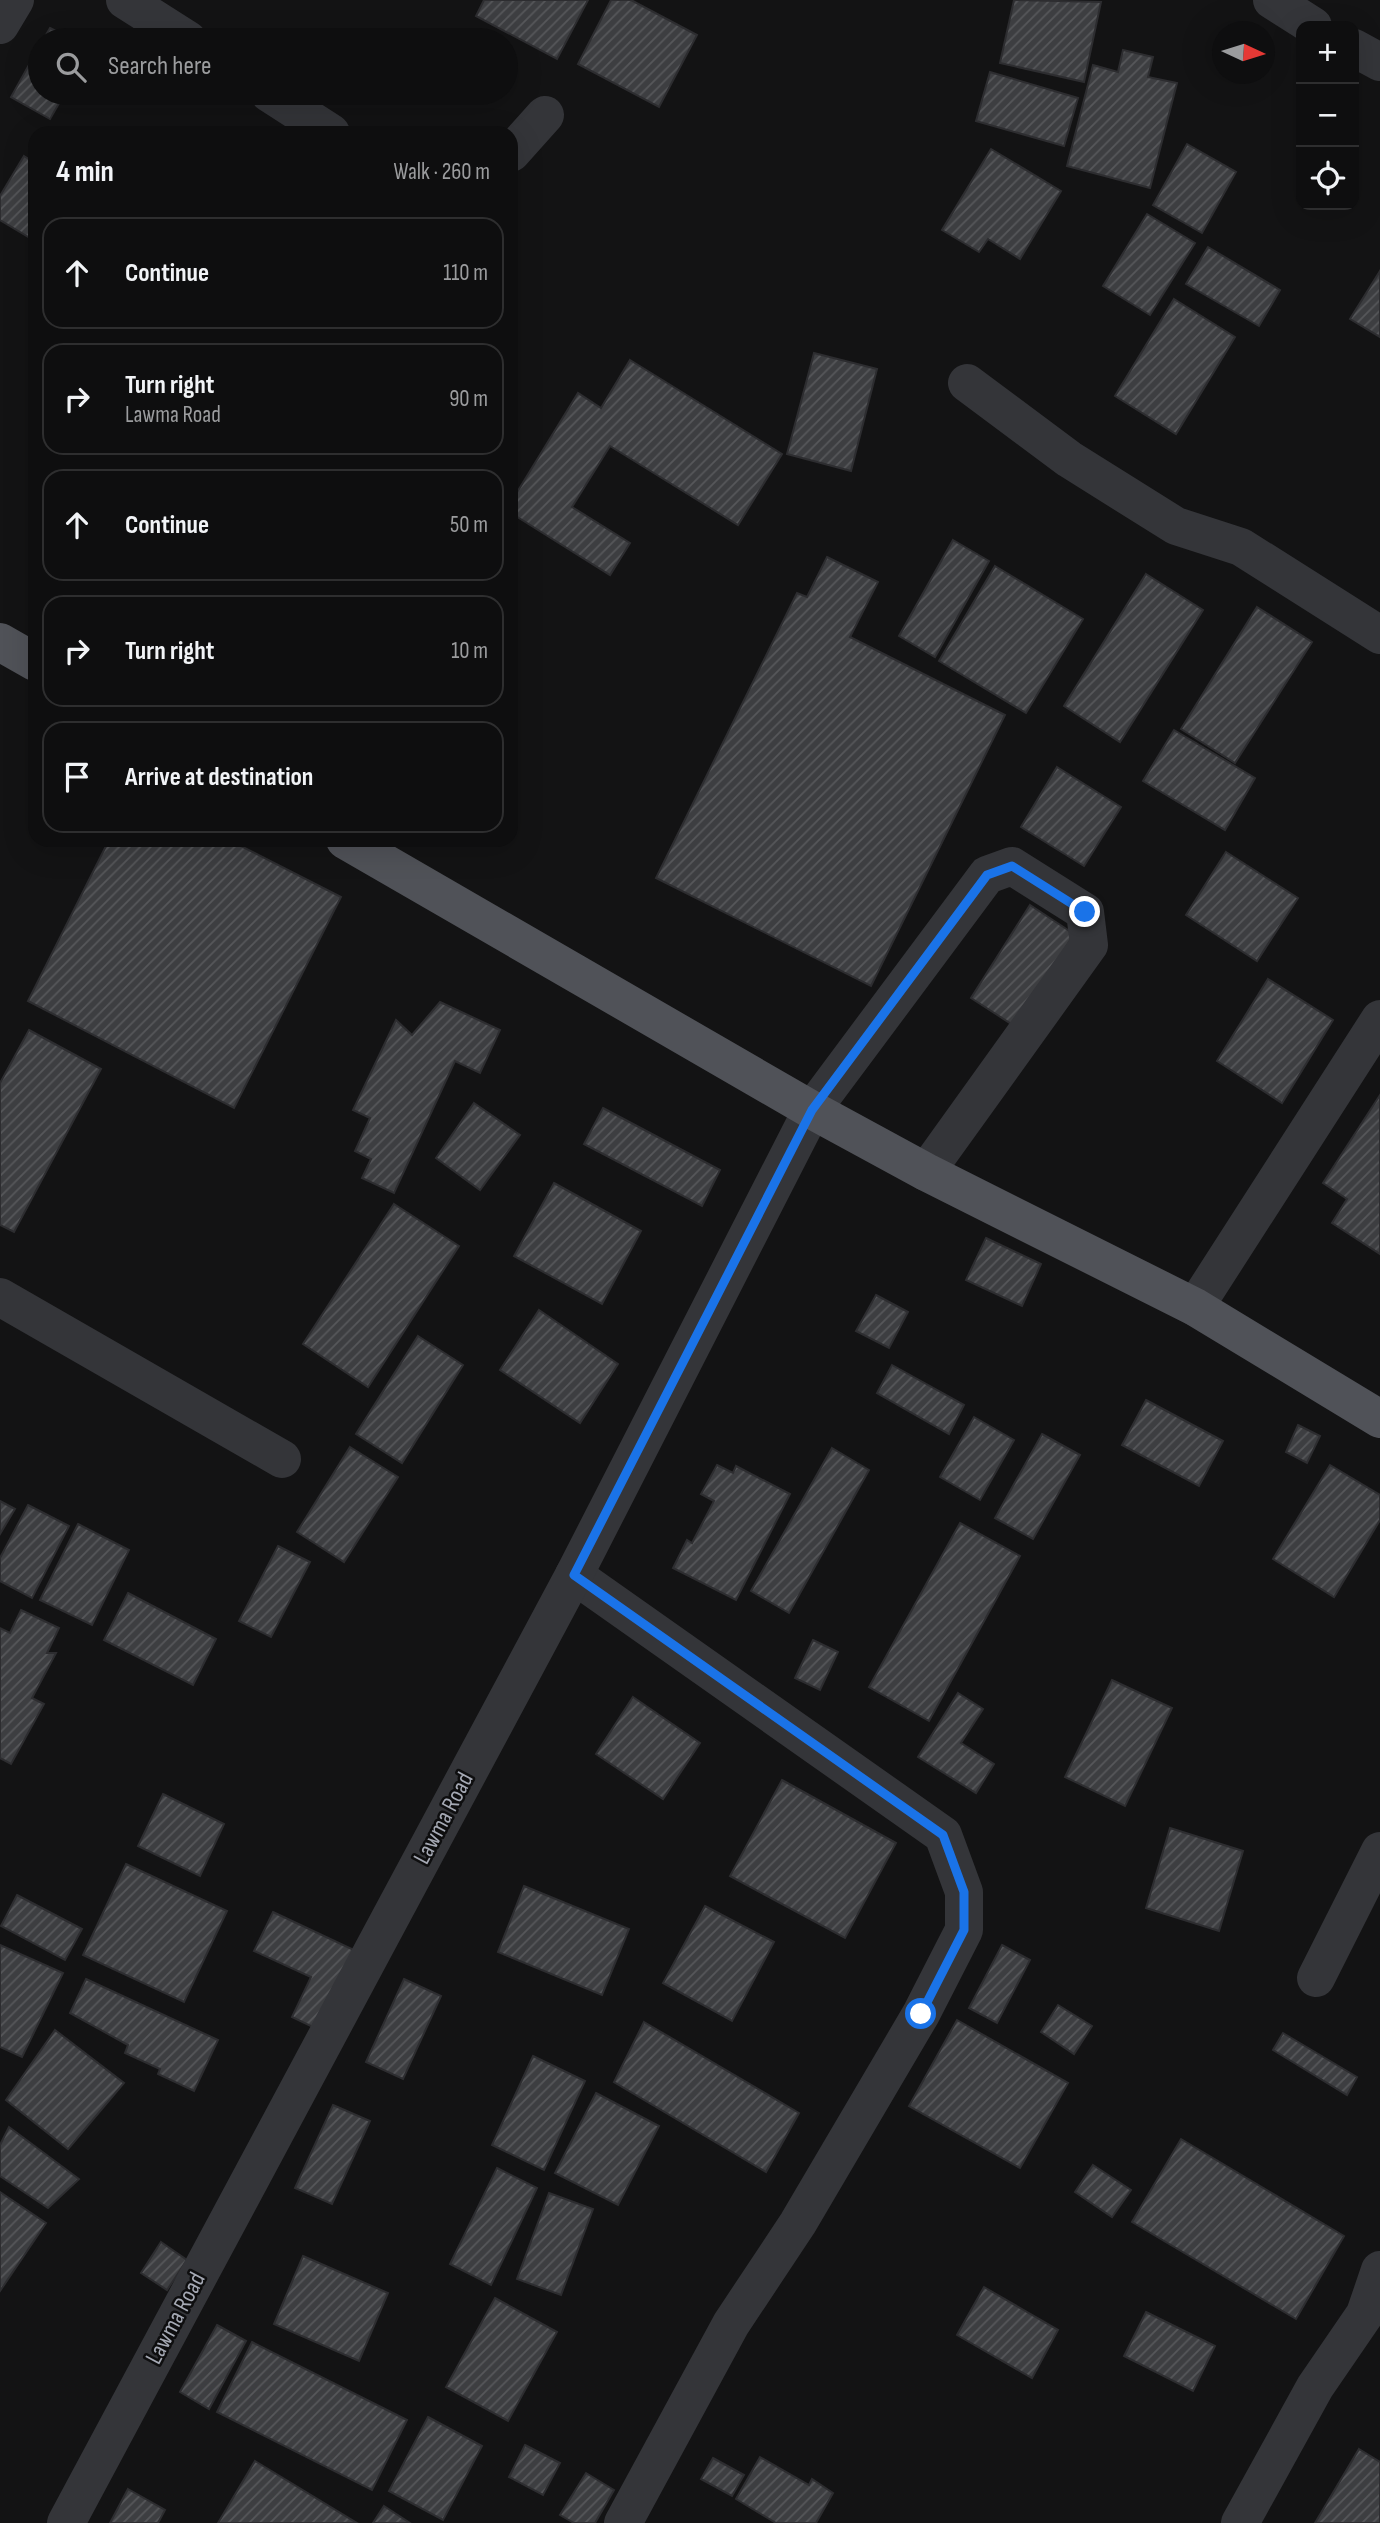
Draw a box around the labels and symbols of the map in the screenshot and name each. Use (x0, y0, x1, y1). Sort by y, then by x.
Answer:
north arrow (1212, 21, 1275, 84)
route end (1069, 896, 1100, 927)
street label: Lawma Road (407, 1767, 480, 1869)
route start (905, 1998, 936, 2029)
street label: Lawma Road (139, 2267, 212, 2369)

